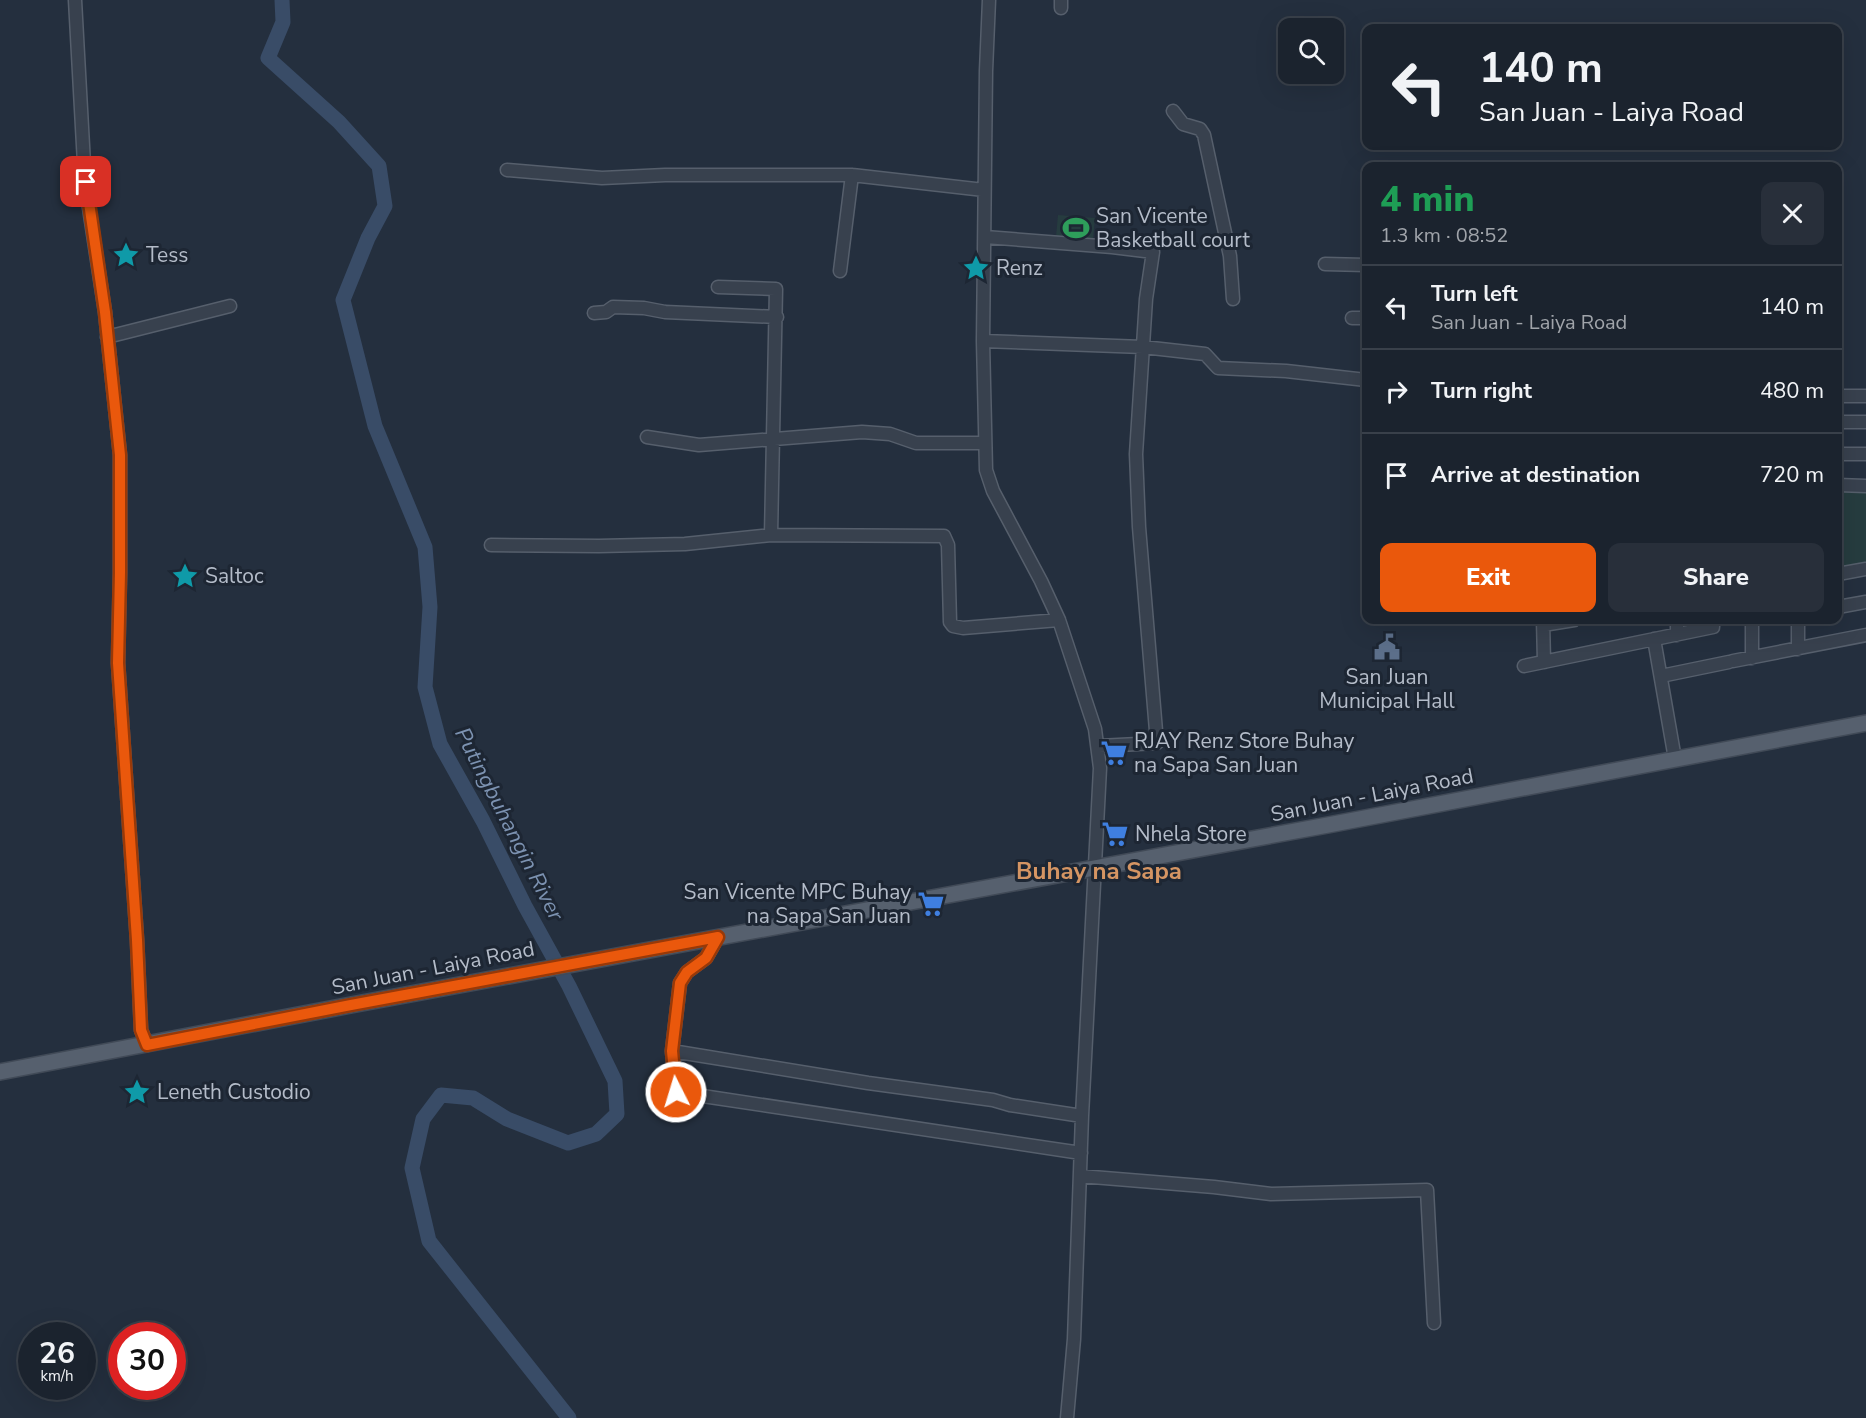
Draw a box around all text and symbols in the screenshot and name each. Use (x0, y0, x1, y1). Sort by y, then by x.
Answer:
map controls (1278, 18, 1344, 84)
button: search (1278, 18, 1344, 84)
text: 140 m (1479, 40, 1603, 97)
icon: left (1380, 48, 1458, 126)
text: San Juan - Laiya Road (1479, 94, 1744, 131)
pin (60, 156, 111, 207)
icon: arrive (69, 165, 102, 198)
text: 4 min (1380, 175, 1475, 224)
button: close (1761, 182, 1824, 245)
place label: San Vicente Basketball court (1096, 202, 1250, 254)
sports icon: San Vicente Basketball court (1061, 213, 1091, 243)
text: 1.3 km · 08:52 (1380, 222, 1508, 249)
place icon: Tess (111, 240, 141, 270)
place label: Tess (146, 241, 188, 269)
place icon: Renz (961, 253, 991, 283)
place label: Renz (996, 254, 1043, 282)
text: Turn left (1431, 279, 1518, 309)
icon: left (1380, 291, 1413, 324)
text: 140 m (1760, 292, 1824, 322)
text: San Juan - Laiya Road (1431, 309, 1627, 336)
icon: right (1380, 375, 1413, 408)
text: Turn right (1431, 376, 1532, 406)
text: 480 m (1760, 376, 1824, 406)
icon: arrive (1380, 459, 1413, 492)
text: Arrive at destination (1431, 460, 1640, 490)
text: 720 m (1760, 460, 1824, 490)
button: Exit (1380, 543, 1596, 612)
button: Share (1608, 543, 1824, 612)
place icon: Saltoc (170, 561, 200, 591)
place label: Saltoc (205, 562, 264, 590)
public building icon: San Juan Municipal Hall (1372, 632, 1402, 662)
place label: San Juan Municipal Hall (1319, 663, 1456, 715)
water label: Putingbuhangin River (447, 722, 571, 927)
place label: RJAY Renz Store Buhay na Sapa San Juan (1134, 727, 1354, 779)
supermarket icon: RJAY Renz Store Buhay na Sapa San Juan (1099, 738, 1129, 768)
street label: San Juan - Laiya Road (1268, 762, 1476, 828)
supermarket icon: Nhela Store (1100, 819, 1130, 849)
place label: Nhela Store (1135, 820, 1247, 848)
district label: Buhay na Sapa (1016, 855, 1182, 887)
place label: San Vicente MPC Buhay na Sapa San Juan (684, 878, 911, 930)
supermarket icon: San Vicente MPC Buhay na Sapa San Juan (916, 889, 946, 919)
street label: San Juan - Laiya Road (329, 935, 537, 1001)
position arrow (644, 1060, 708, 1124)
place icon: Leneth Custodio (122, 1077, 152, 1107)
place label: Leneth Custodio (157, 1078, 311, 1106)
speed limit sign: 30 (108, 1322, 186, 1400)
text: 26 (39, 1333, 75, 1374)
text: km/h (40, 1366, 74, 1386)

